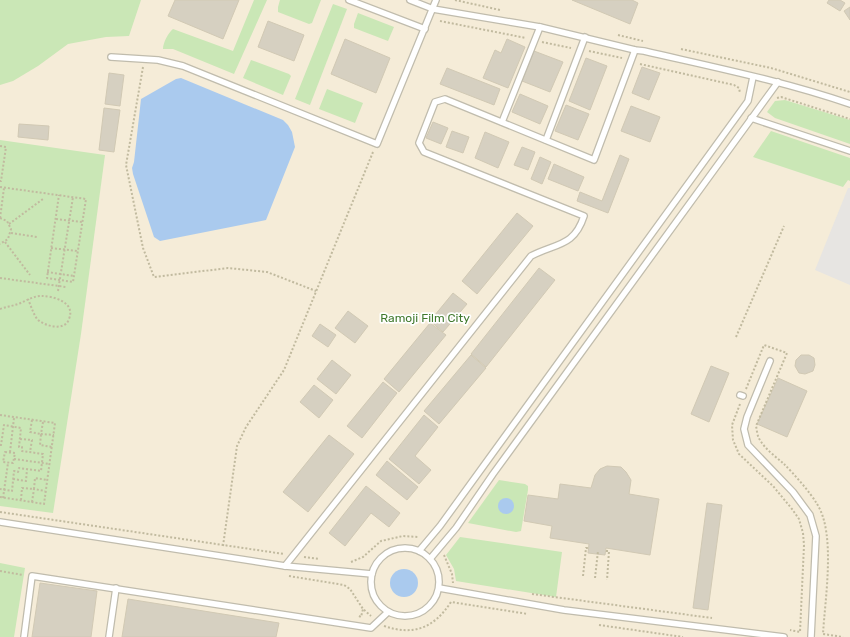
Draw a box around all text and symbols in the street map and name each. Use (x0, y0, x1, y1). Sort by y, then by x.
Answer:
park label: Ramoji Film City (380, 311, 470, 325)

